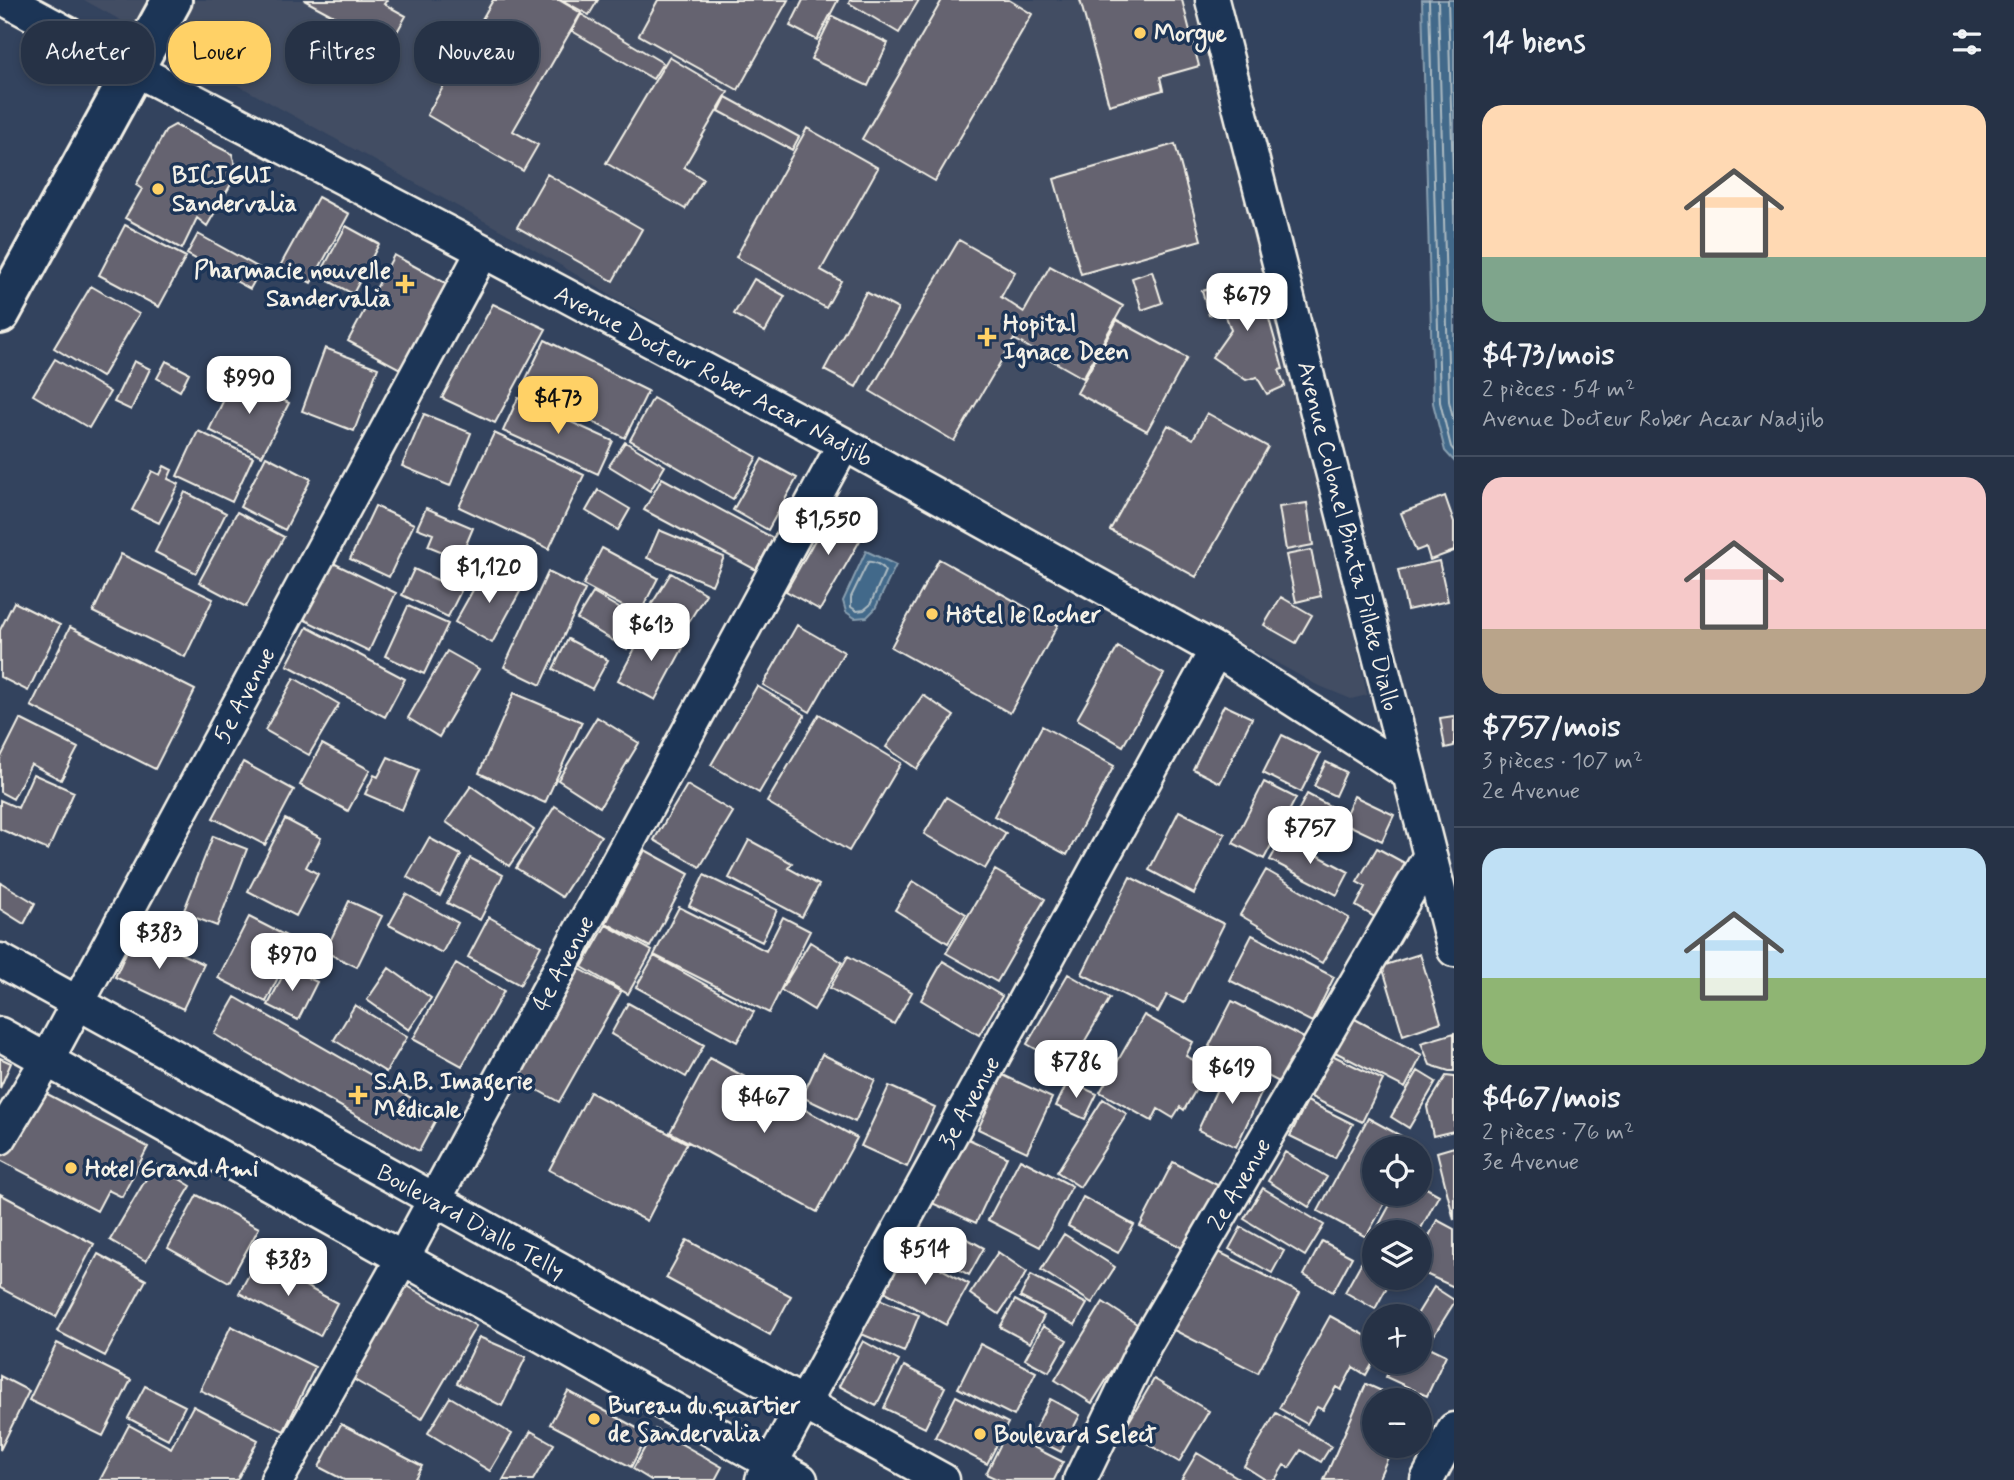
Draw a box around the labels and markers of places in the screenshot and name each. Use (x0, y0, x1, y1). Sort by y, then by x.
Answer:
place label: Morgue (1154, 19, 1227, 53)
marker: Morgue (1132, 25, 1148, 41)
place label: BICIGUI Sandervalia (172, 161, 297, 220)
marker: BICIGUI Sandervalia (150, 181, 166, 197)
place label: Pharmacie nouvelle Sandervalia (194, 256, 391, 315)
pin: $679 (1206, 274, 1288, 333)
marker: Pharmacie nouvelle Sandervalia (397, 276, 413, 292)
place label: Hopital Ignace Deen (1003, 309, 1129, 369)
marker: Hopital Ignace Deen (977, 327, 997, 347)
pin: $990 (208, 356, 290, 416)
pin: $473 (517, 376, 599, 436)
pin: $1,550 (771, 498, 885, 557)
pin: $1,120 (432, 546, 546, 605)
place label: Hôtel le Rocher (946, 600, 1101, 631)
pin: $613 (610, 604, 692, 663)
marker: Hôtel le Rocher (924, 606, 940, 622)
pin: $757 (1269, 806, 1351, 866)
pin: $383 (118, 912, 200, 971)
pin: $970 (251, 934, 333, 993)
pin: $786 (1035, 1040, 1117, 1100)
pin: $619 (1191, 1046, 1273, 1106)
place label: S.A.B. Imagerie Médicale (374, 1067, 533, 1126)
pin: $467 (723, 1076, 805, 1135)
marker: S.A.B. Imagerie Médicale (348, 1085, 368, 1105)
place label: Hotel Grand Ami (85, 1154, 259, 1185)
marker: Hotel Grand Ami (63, 1160, 79, 1176)
pin: $514 (884, 1228, 966, 1287)
pin: $383 (247, 1238, 329, 1298)
place label: Bureau du quartier de Sandervalia (608, 1391, 801, 1450)
marker: Bureau du quartier de Sandervalia (586, 1411, 602, 1427)
place label: Boulevard Select (994, 1420, 1157, 1451)
marker: Boulevard Select (972, 1426, 988, 1442)

